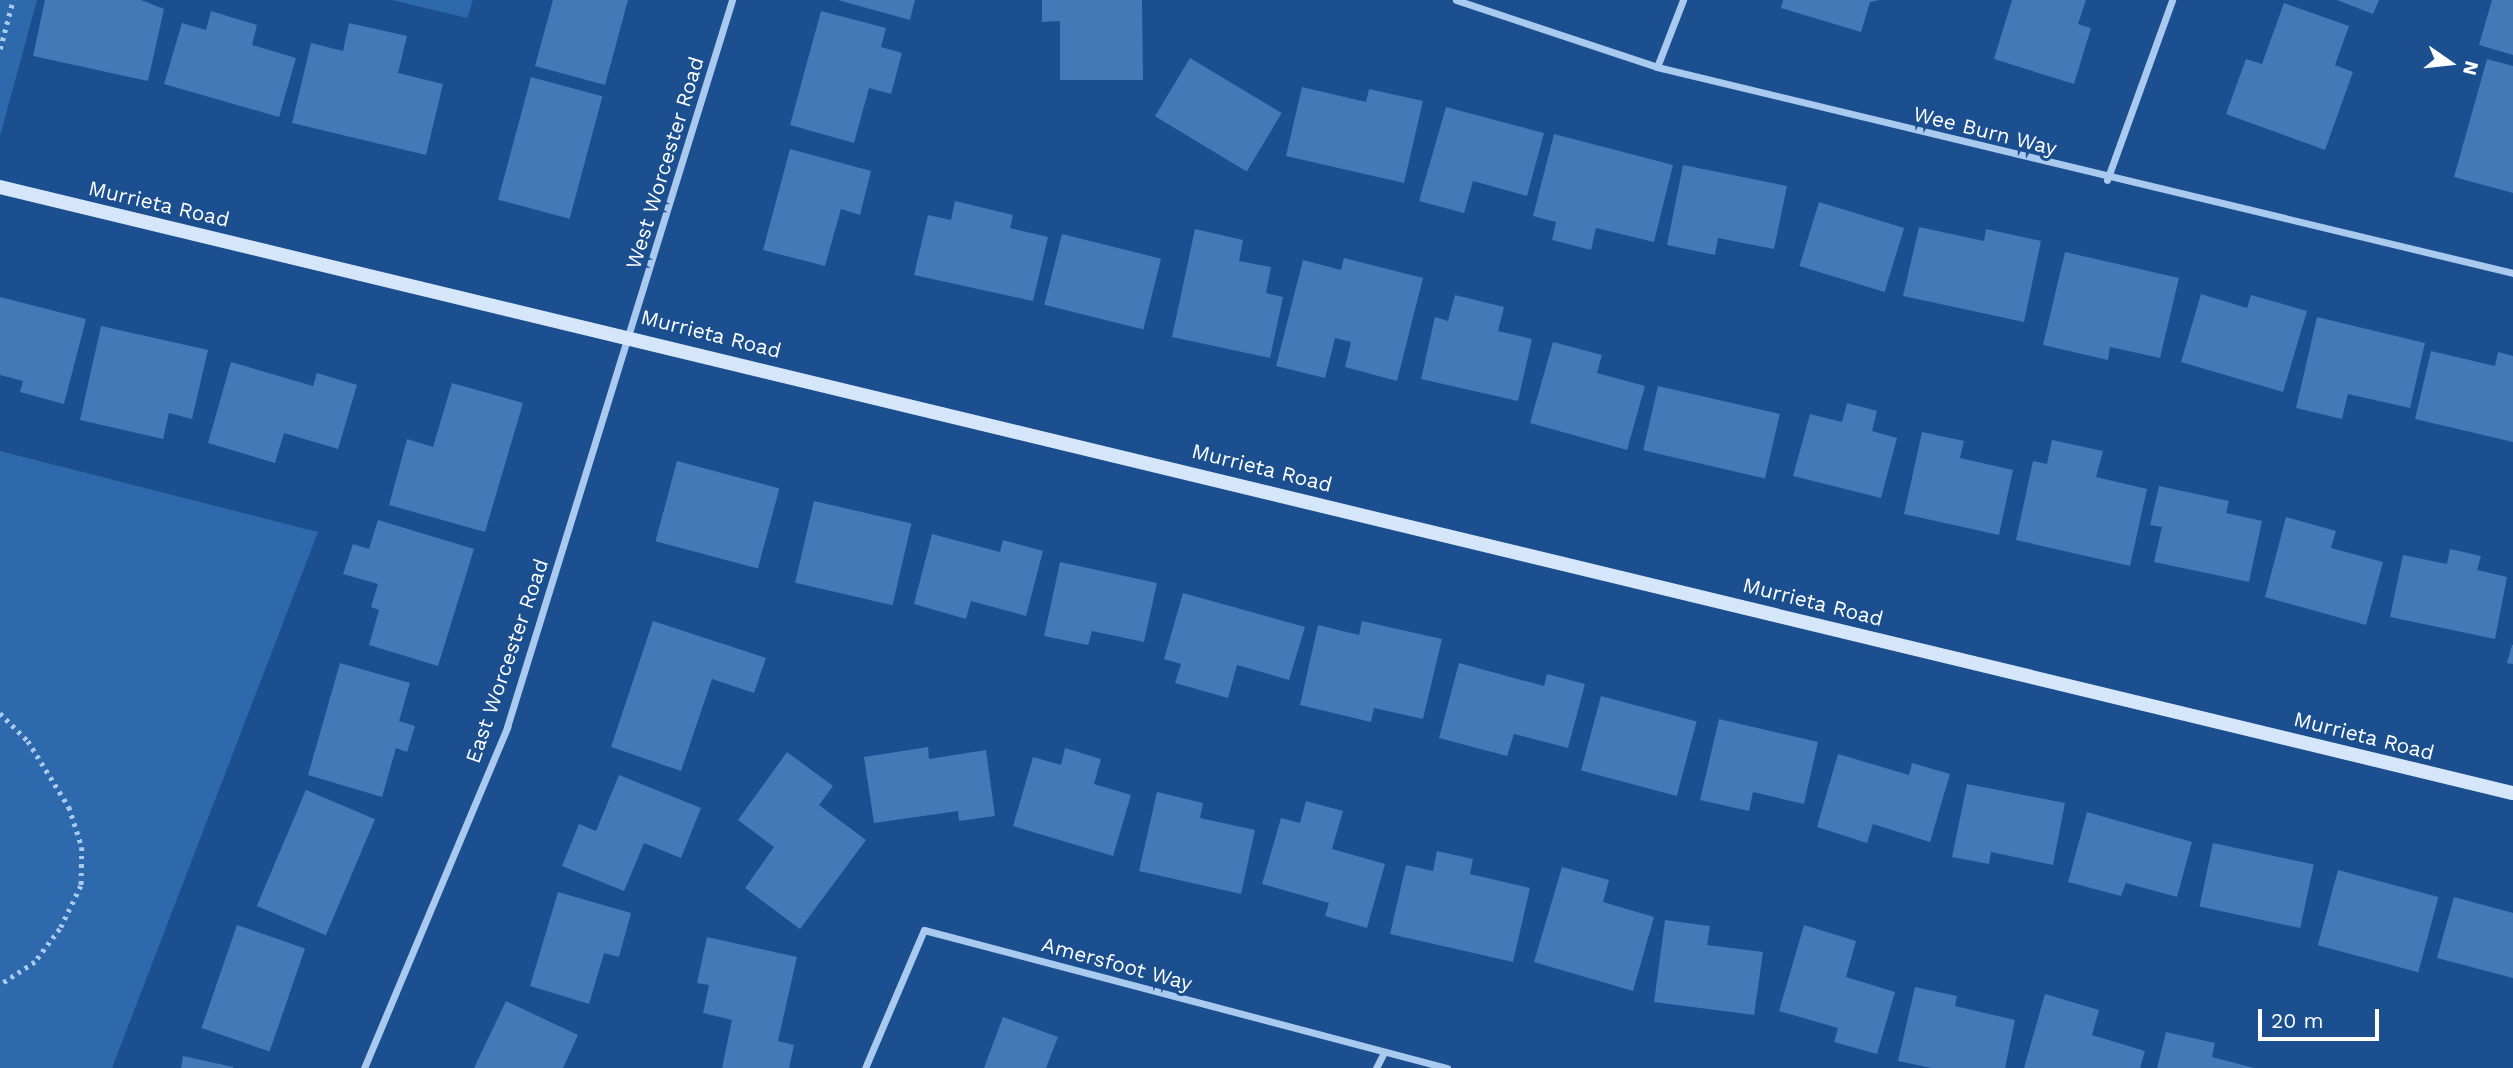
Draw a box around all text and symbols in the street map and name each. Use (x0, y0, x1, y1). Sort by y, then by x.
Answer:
north arrow (2415, 28, 2485, 98)
street label: West Worcester Road (621, 53, 709, 273)
text: N (2458, 59, 2484, 78)
street label: Wee Burn Way (1910, 101, 2060, 161)
street label: Murrieta Road (86, 175, 232, 233)
street label: Murrieta Road (638, 304, 784, 364)
street label: Murrieta Road (1189, 438, 1335, 498)
street label: East Worcester Road (460, 555, 554, 767)
street label: Murrieta Road (1740, 572, 1886, 632)
street label: Murrieta Road (2291, 706, 2437, 766)
street label: Amersfoot Way (1039, 932, 1195, 996)
scale bar (2261, 995, 2382, 1038)
text: 20 m (2271, 1008, 2323, 1033)

